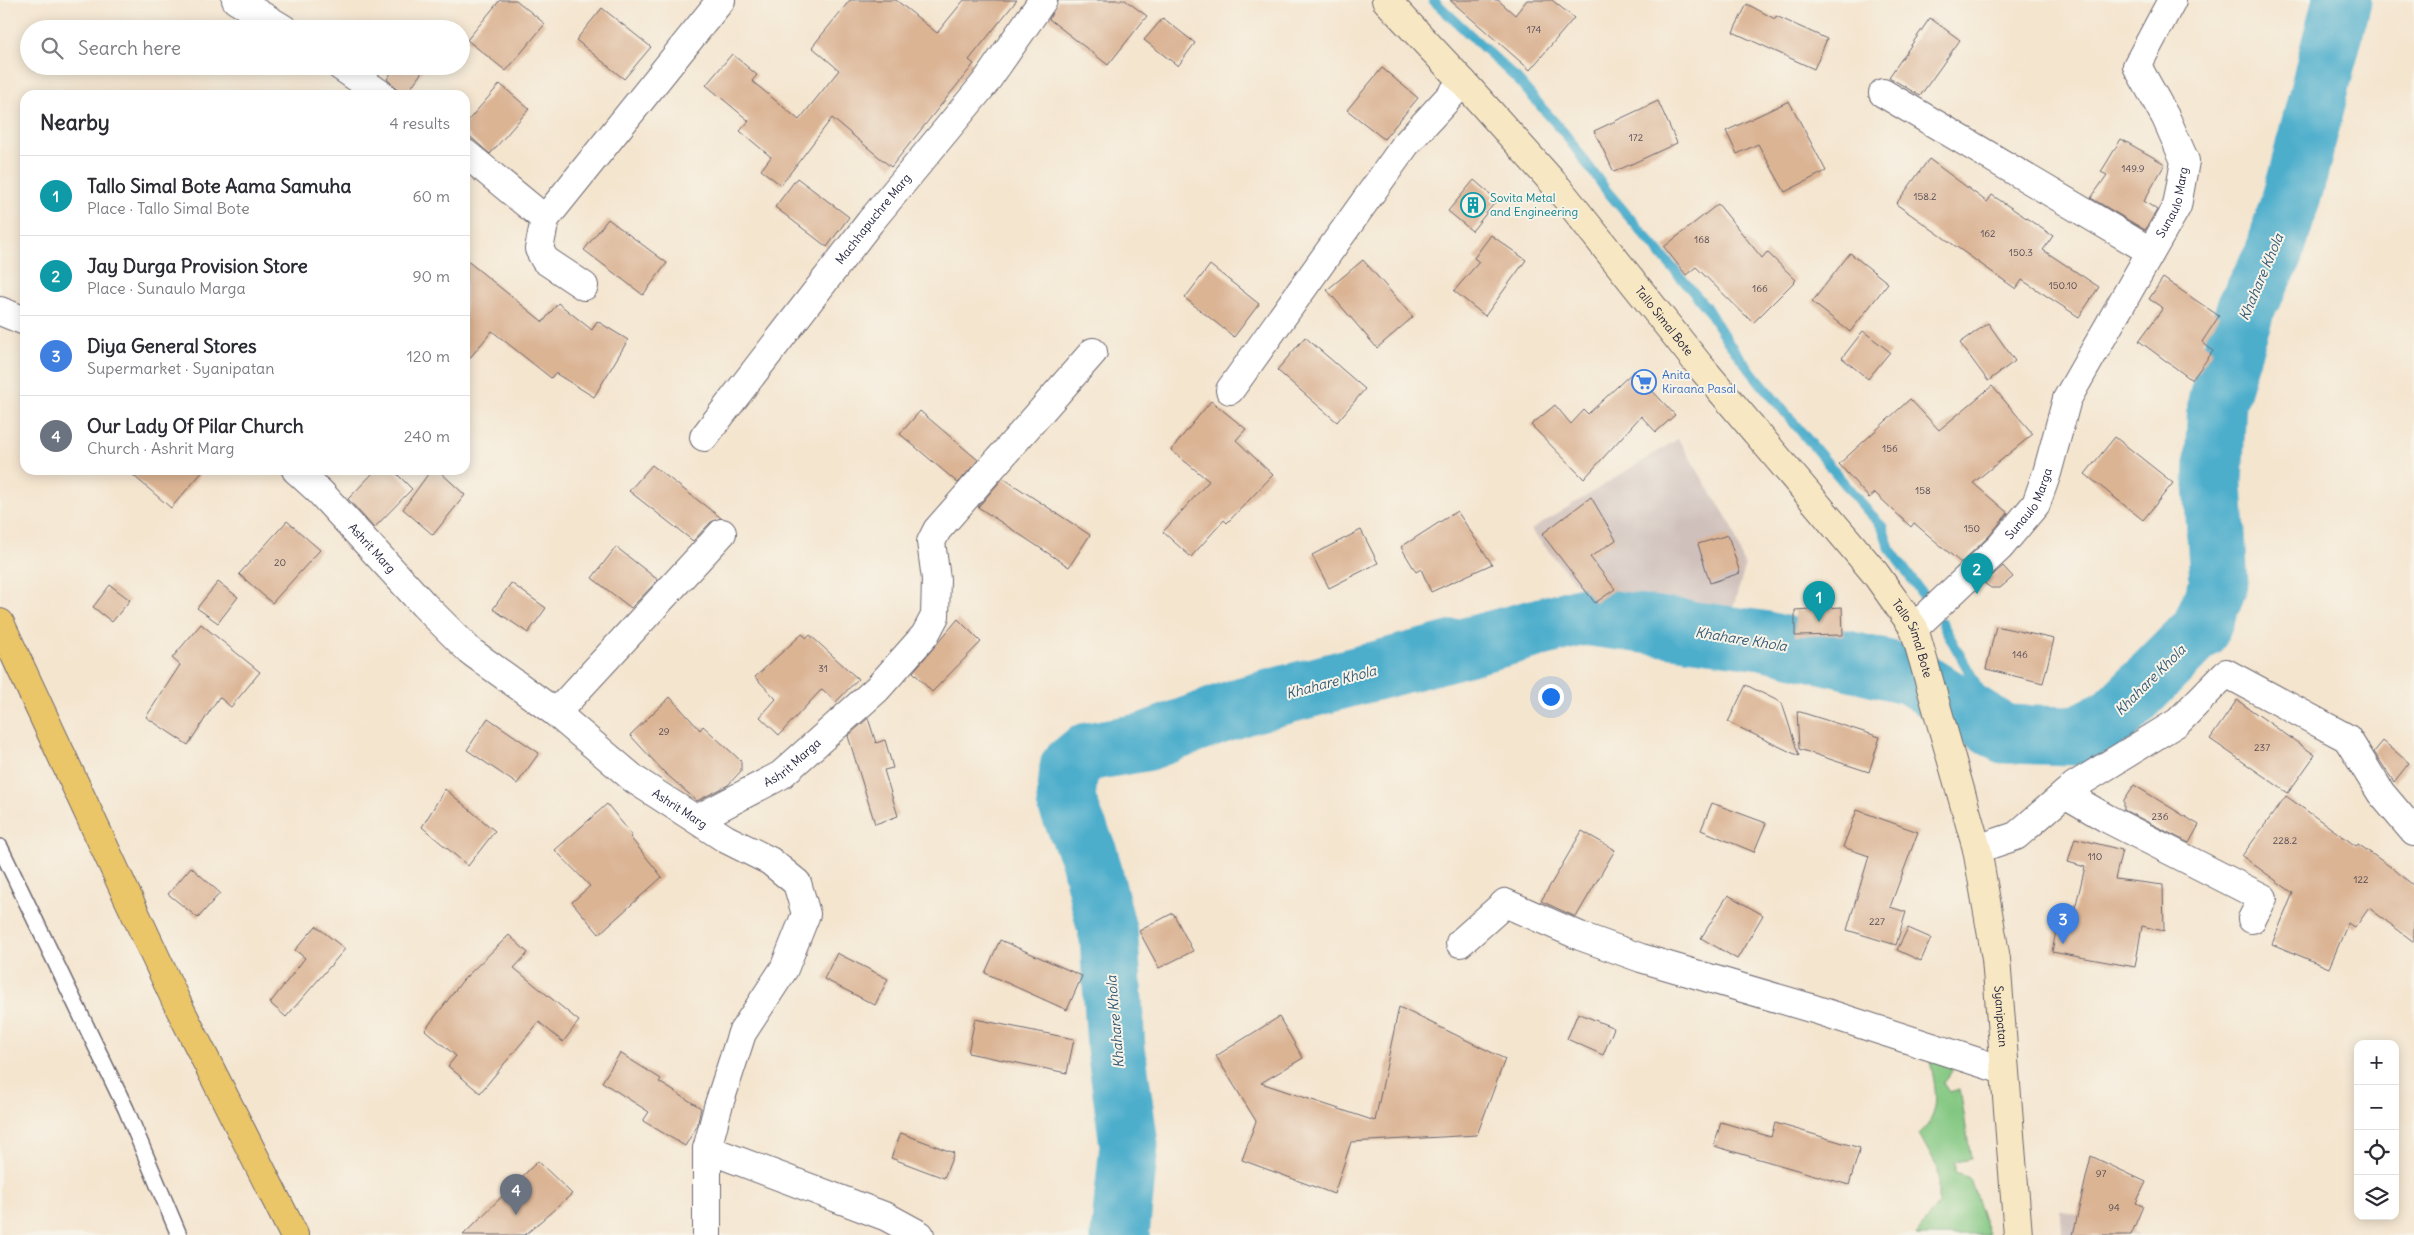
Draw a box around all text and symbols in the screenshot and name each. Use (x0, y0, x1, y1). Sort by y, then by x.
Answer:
search box (20, 20, 470, 75)
house number: 174 (1527, 23, 1541, 36)
icon: search (38, 34, 66, 62)
text: Search here (78, 36, 181, 60)
text: Nearby (40, 109, 110, 136)
text: 4 results (389, 113, 450, 133)
house number: 172 (1629, 131, 1644, 144)
house number: 149.9 (2121, 162, 2145, 175)
street label: Sunaulo Marg (2153, 166, 2191, 240)
street label: Machhapuchre Marg (832, 170, 914, 267)
text: Tallo Simal Bote Aama Samuha (87, 174, 351, 198)
text: 1 (53, 186, 59, 206)
text: 60 m (412, 186, 450, 206)
place label: Sovita Metal and Engineering (1490, 190, 1578, 219)
house number: 158.2 (1913, 190, 1937, 203)
building icon: Sovita Metal and Engineering (1460, 192, 1486, 218)
text: Place · Tallo Simal Bote (87, 198, 250, 218)
house number: 162 (1980, 227, 1996, 240)
water label: Khahare Khola (2235, 230, 2288, 323)
house number: 168 (1694, 233, 1710, 246)
house number: 150.3 (2009, 246, 2033, 259)
text: Jay Durga Provision Store (87, 254, 308, 278)
text: 2 (52, 266, 60, 286)
text: 90 m (412, 266, 450, 286)
text: Place · Sunaulo Marga (87, 278, 246, 298)
house number: 150.10 (2049, 279, 2077, 292)
house number: 166 (1752, 282, 1768, 295)
street label: Tallo Simal Bote (1632, 283, 1697, 358)
text: Diya General Stores (87, 334, 257, 358)
text: 3 (51, 346, 61, 366)
text: 120 m (407, 346, 450, 366)
text: Supermarket · Syanipatan (87, 358, 274, 378)
place label: Anita Kiraana Pasal (1662, 367, 1736, 396)
supermarket icon: Anita Kiraana Pasal (1631, 369, 1657, 395)
text: Our Lady Of Pilar Church (87, 414, 304, 438)
text: 4 (51, 426, 61, 446)
text: 240 m (404, 426, 450, 446)
text: Church · Ashrit Marg (87, 438, 234, 458)
house number: 156 (1882, 442, 1898, 455)
street label: Sunaulo Marga (2002, 466, 2055, 542)
house number: 158 (1915, 484, 1931, 497)
street label: Ashrit Marg (345, 520, 399, 576)
house number: 150 (1964, 522, 1980, 535)
pin: 2 (1961, 553, 1993, 594)
house number: 20 (274, 556, 286, 569)
pin: 1 (1803, 581, 1835, 622)
street label: Tallo Simal Bote (1889, 596, 1936, 679)
water label: Khahare Khola (1694, 623, 1789, 655)
water label: Khahare Khola (2111, 640, 2190, 719)
house number: 146 (2012, 648, 2028, 661)
water label: Khahare Khola (1284, 661, 1379, 703)
house number: 31 (818, 662, 828, 675)
your location (1538, 684, 1564, 710)
house number: 29 (658, 725, 670, 738)
street label: Ashrit Marga (761, 735, 824, 790)
house number: 237 (2254, 741, 2270, 754)
street label: Ashrit Marg (650, 785, 710, 832)
house number: 236 (2152, 810, 2169, 823)
house number: 228.2 (2273, 834, 2298, 847)
house number: 110 (2088, 850, 2102, 863)
house number: 122 (2354, 873, 2369, 886)
pin: 3 (2047, 903, 2079, 944)
house number: 227 (1869, 915, 1885, 928)
water label: Khahare Khola (1102, 974, 1128, 1069)
street label: Syanipatan (1991, 985, 2011, 1048)
map controls (2354, 1040, 2399, 1220)
button: + (2354, 1040, 2399, 1085)
button: − (2354, 1085, 2399, 1130)
button: locate (2354, 1130, 2399, 1175)
house number: 97 (2096, 1167, 2106, 1180)
pin: 4 (500, 1174, 532, 1215)
button: layers (2354, 1175, 2399, 1220)
house number: 94 (2108, 1201, 2120, 1214)

